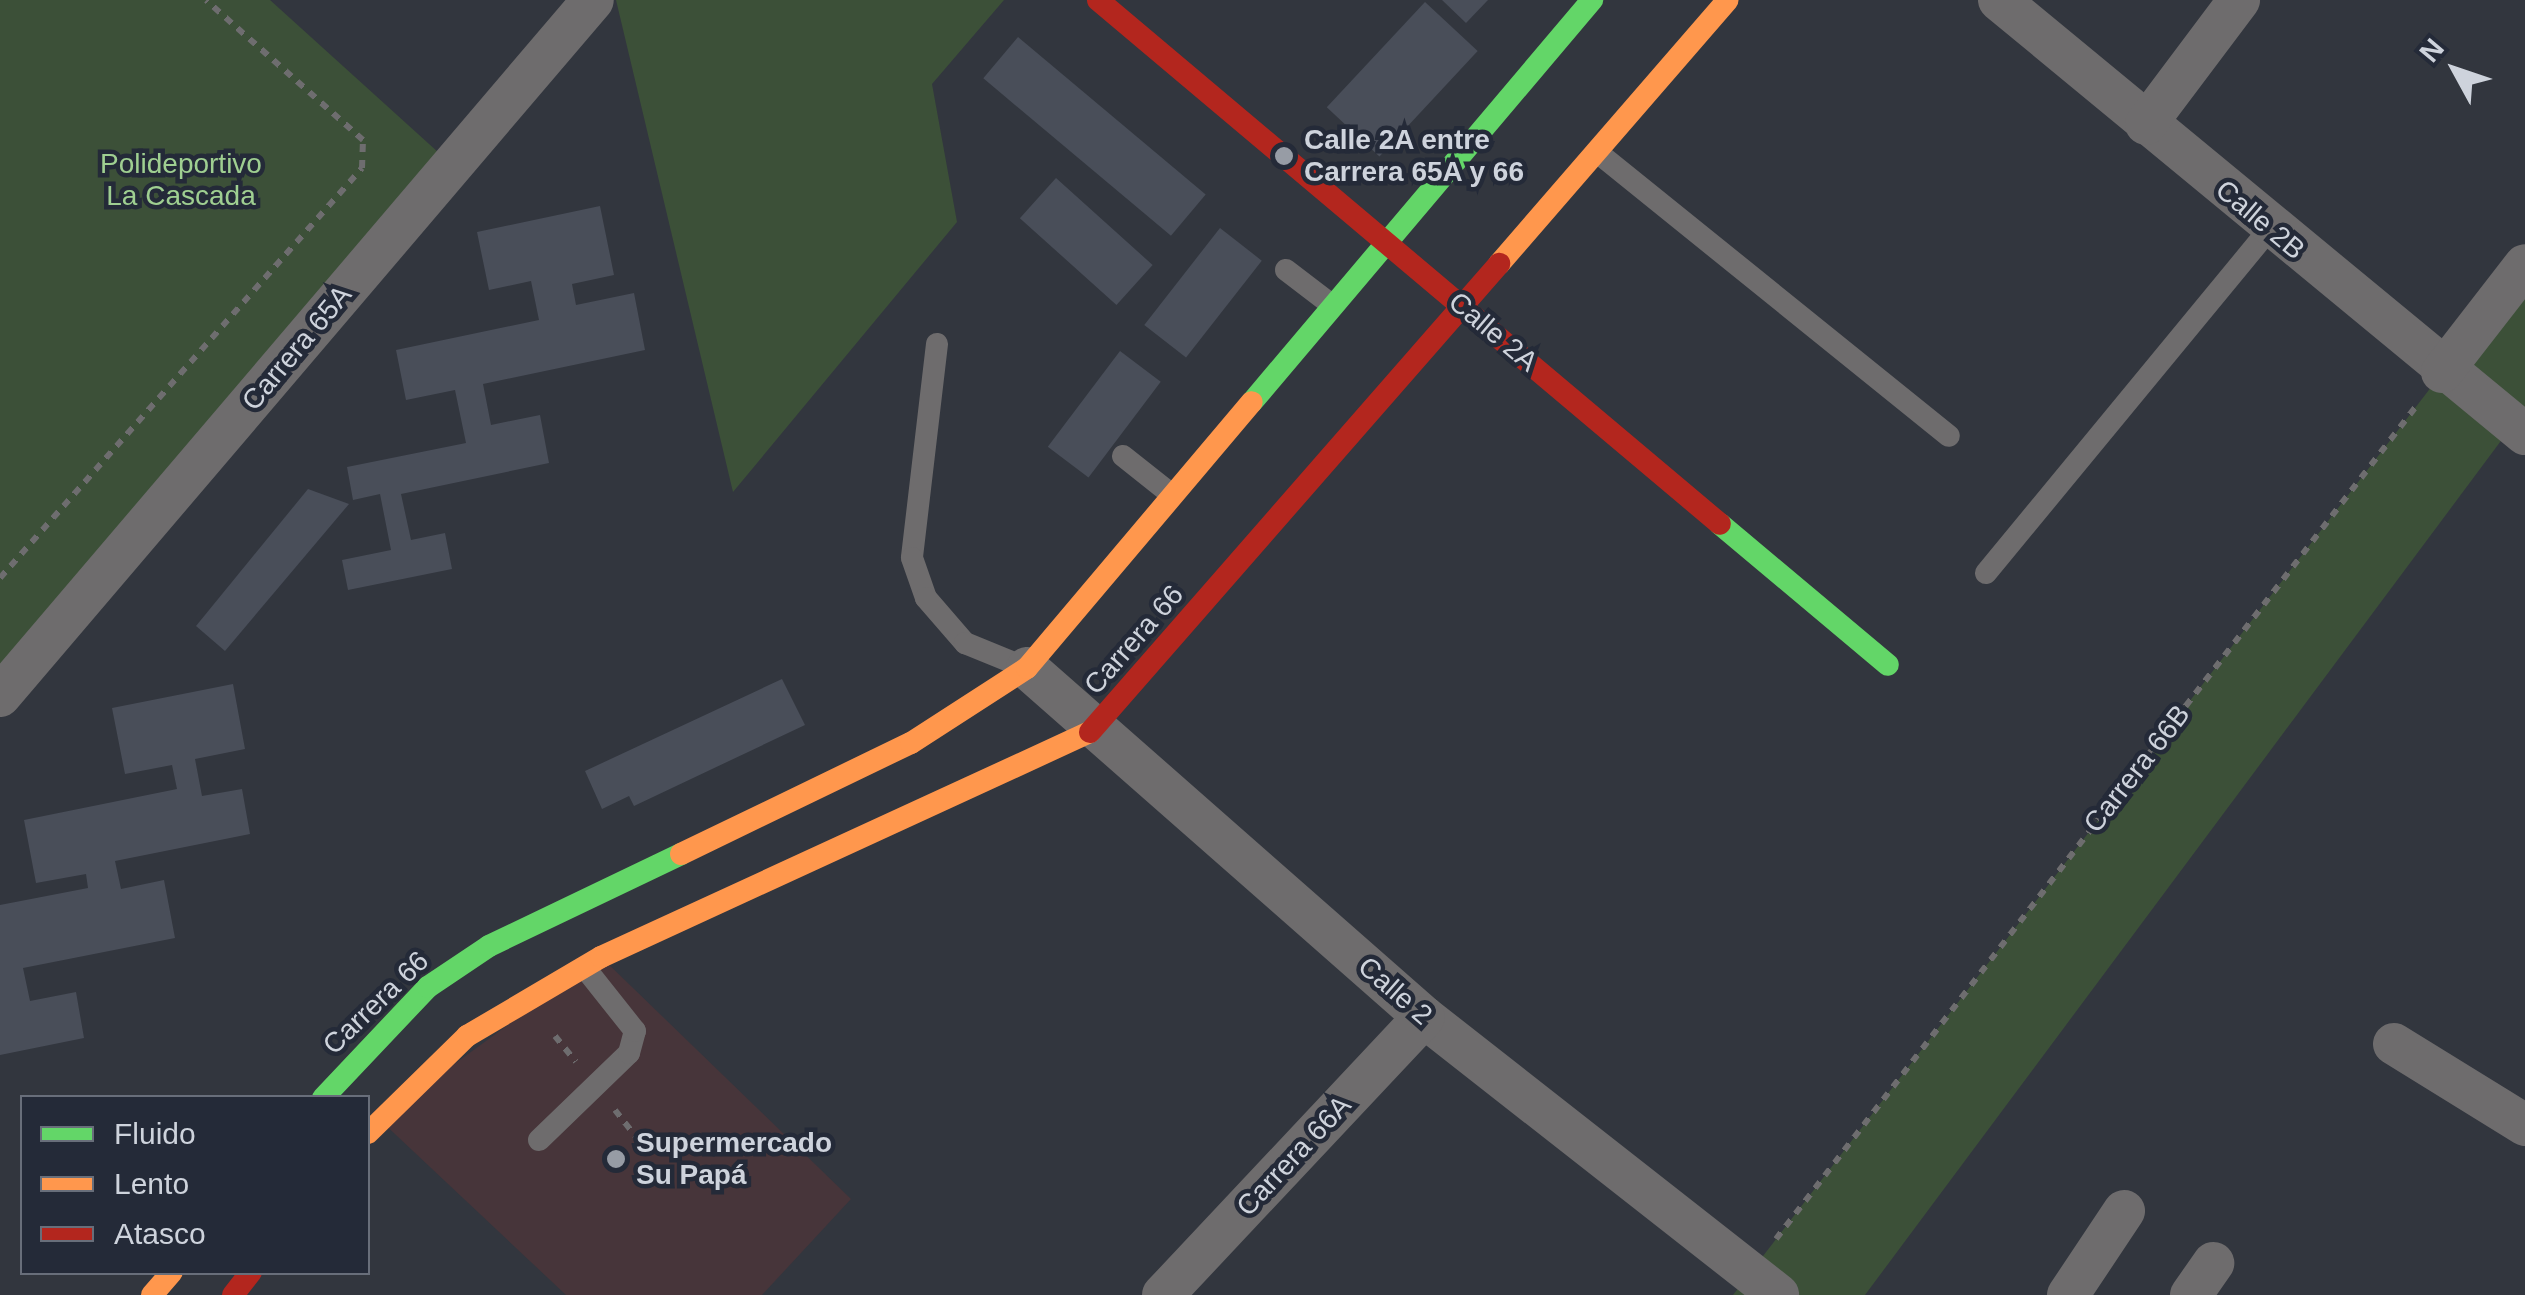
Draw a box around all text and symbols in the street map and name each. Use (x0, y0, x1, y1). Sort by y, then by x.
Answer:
north arrow (2405, 20, 2505, 120)
text: N (2413, 33, 2450, 68)
place label: Calle 2A entre Carrera 65A y 66 (1304, 123, 1525, 189)
marker: Calle 2A entre Carrera 65A y 66 (1273, 145, 1295, 167)
park label: Polideportivo La Cascada (100, 147, 262, 213)
street label: Calle 2B (2209, 173, 2311, 267)
street label: Carrera 65A (235, 279, 359, 417)
street label: Calle 2A (1442, 285, 1544, 379)
street label: Carrera 66 (1077, 578, 1191, 702)
street label: Carrera 66B (2077, 699, 2197, 839)
street label: Carrera 66 (316, 944, 436, 1062)
street label: Calle 2 (1351, 950, 1439, 1032)
street label: Carrera 66A (1230, 1089, 1358, 1223)
legend (20, 1095, 370, 1275)
text: Fluido (114, 1117, 196, 1150)
place label: Supermercado Su Papá (636, 1126, 832, 1192)
marker: Supermercado Su Papá (605, 1148, 627, 1170)
text: Lento (114, 1167, 189, 1200)
text: Atasco (114, 1217, 206, 1250)

